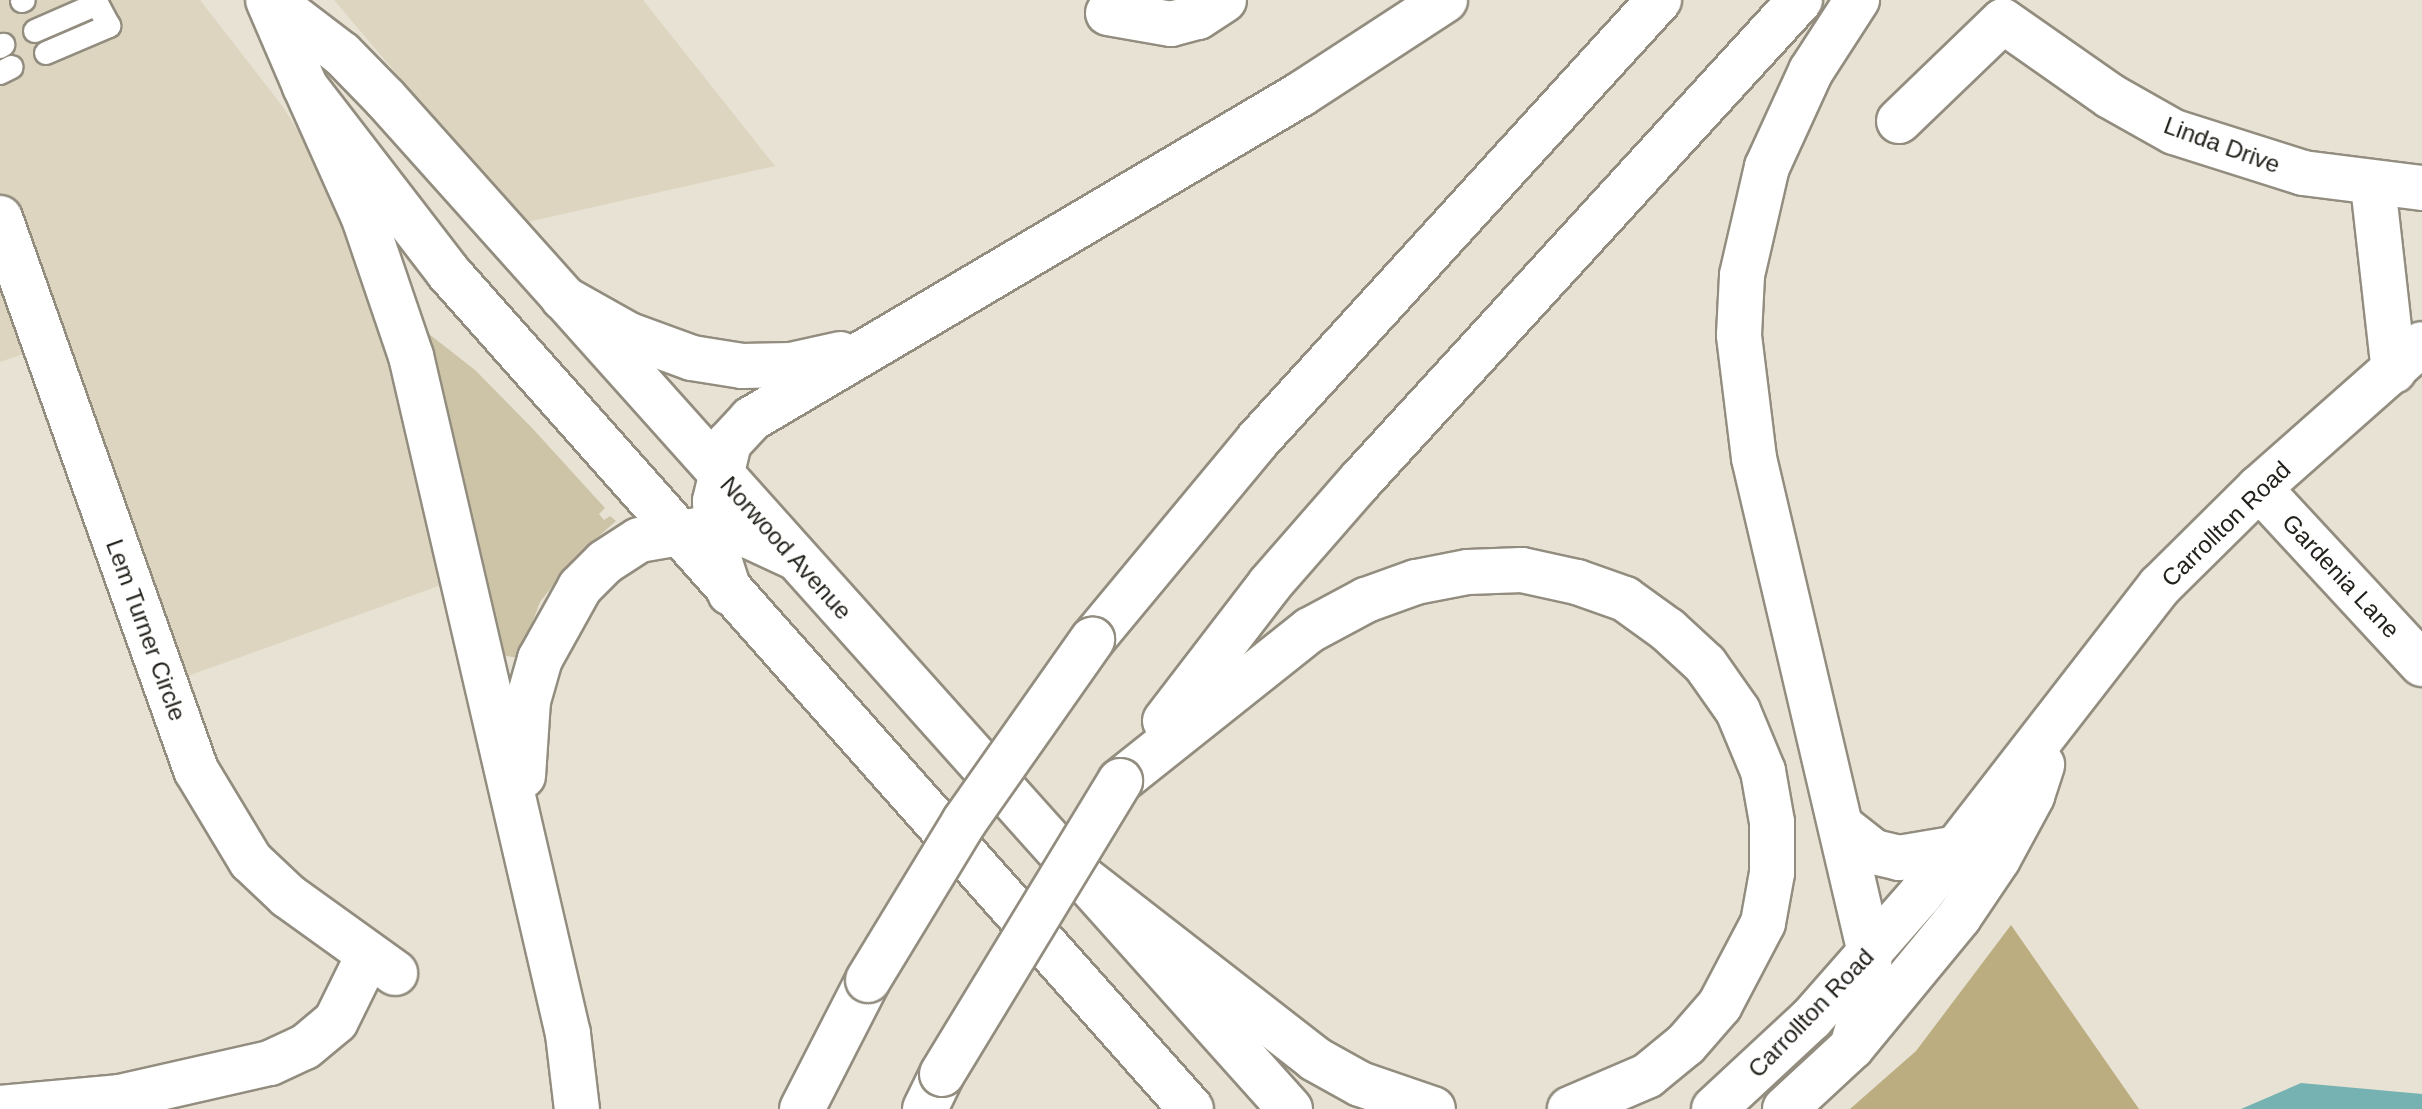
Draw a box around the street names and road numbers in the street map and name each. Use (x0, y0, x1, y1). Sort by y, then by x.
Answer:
street label: Linda Drive (2160, 111, 2284, 179)
street label: Carrollton Road (2156, 455, 2296, 593)
street label: Norwood Avenue (714, 470, 858, 626)
street label: Gardenia Lane (2276, 508, 2406, 644)
street label: Lem Turner Circle (100, 535, 192, 725)
street label: Carrollton Road (1742, 943, 1880, 1083)

